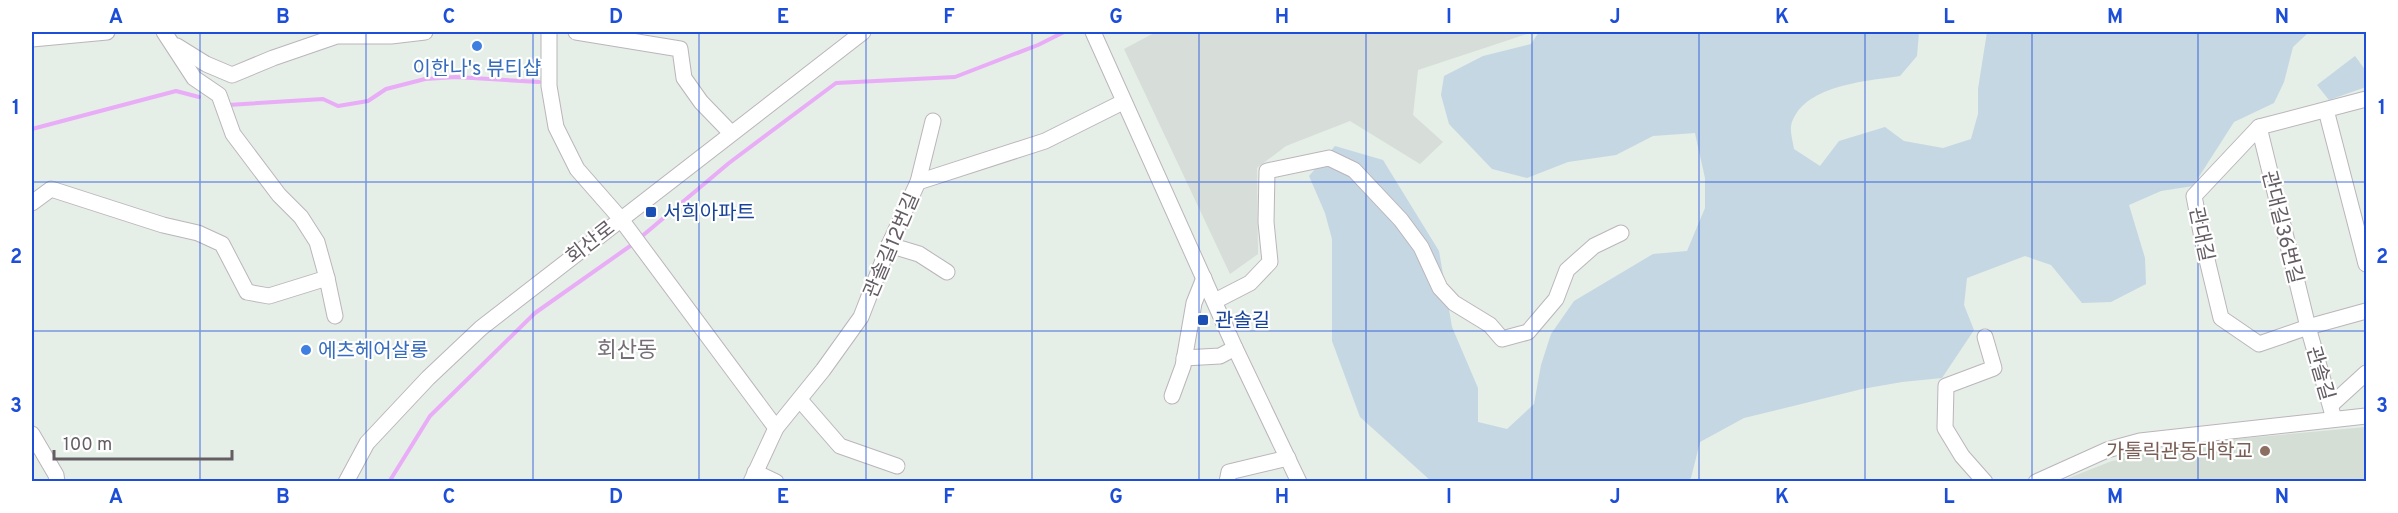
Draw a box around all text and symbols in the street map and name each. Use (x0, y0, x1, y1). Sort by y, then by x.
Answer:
text: A (109, 5, 123, 31)
text: B (276, 5, 290, 31)
text: C (443, 5, 455, 31)
text: D (609, 5, 623, 31)
text: E (777, 5, 789, 31)
text: F (943, 5, 955, 31)
text: G (1109, 5, 1123, 31)
text: H (1275, 5, 1289, 31)
text: I (1446, 5, 1452, 31)
text: J (1609, 5, 1621, 31)
text: K (1775, 5, 1789, 31)
text: L (1943, 5, 1955, 31)
text: M (2107, 5, 2123, 31)
text: N (2275, 5, 2289, 31)
marker: 이한나's 뷰티샵 (470, 39, 484, 53)
place label: 이한나's 뷰티샵 (413, 57, 541, 83)
text: 1 (12, 96, 20, 122)
text: 1 (2378, 96, 2386, 122)
street label: 관대길36번길 (2254, 168, 2308, 287)
street label: 관솔길12번길 (859, 189, 927, 302)
place label: 서희아파트 (663, 201, 755, 227)
marker: 서희아파트 (644, 205, 658, 219)
street label: 관대길 (2182, 205, 2218, 264)
street label: 회산로 (561, 216, 621, 271)
text: 2 (10, 245, 22, 271)
text: 2 (2376, 245, 2388, 271)
place label: 관솔길 (1215, 309, 1270, 335)
marker: 관솔길 (1196, 313, 1210, 327)
district label: 회산동 (597, 338, 657, 365)
place label: 에츠헤어살롱 (318, 339, 428, 365)
marker: 에츠헤어살롱 (299, 343, 313, 357)
street label: 관솔길 (2299, 343, 2339, 404)
text: 3 (10, 394, 22, 420)
text: 3 (2376, 394, 2388, 420)
scale bar (54, 423, 232, 461)
text: 100 m (63, 434, 112, 457)
place label: 가톨릭관동대학교 (2106, 440, 2253, 466)
marker: 가톨릭관동대학교 (2258, 444, 2272, 458)
text: A (109, 485, 123, 511)
text: B (276, 485, 290, 511)
text: C (443, 485, 455, 511)
text: D (609, 485, 623, 511)
text: E (777, 485, 789, 511)
text: F (943, 485, 955, 511)
text: G (1109, 485, 1123, 511)
text: H (1275, 485, 1289, 511)
text: I (1446, 485, 1452, 511)
text: J (1609, 485, 1621, 511)
text: K (1775, 485, 1789, 511)
text: L (1943, 485, 1955, 511)
text: M (2107, 485, 2123, 511)
text: N (2275, 485, 2289, 511)

